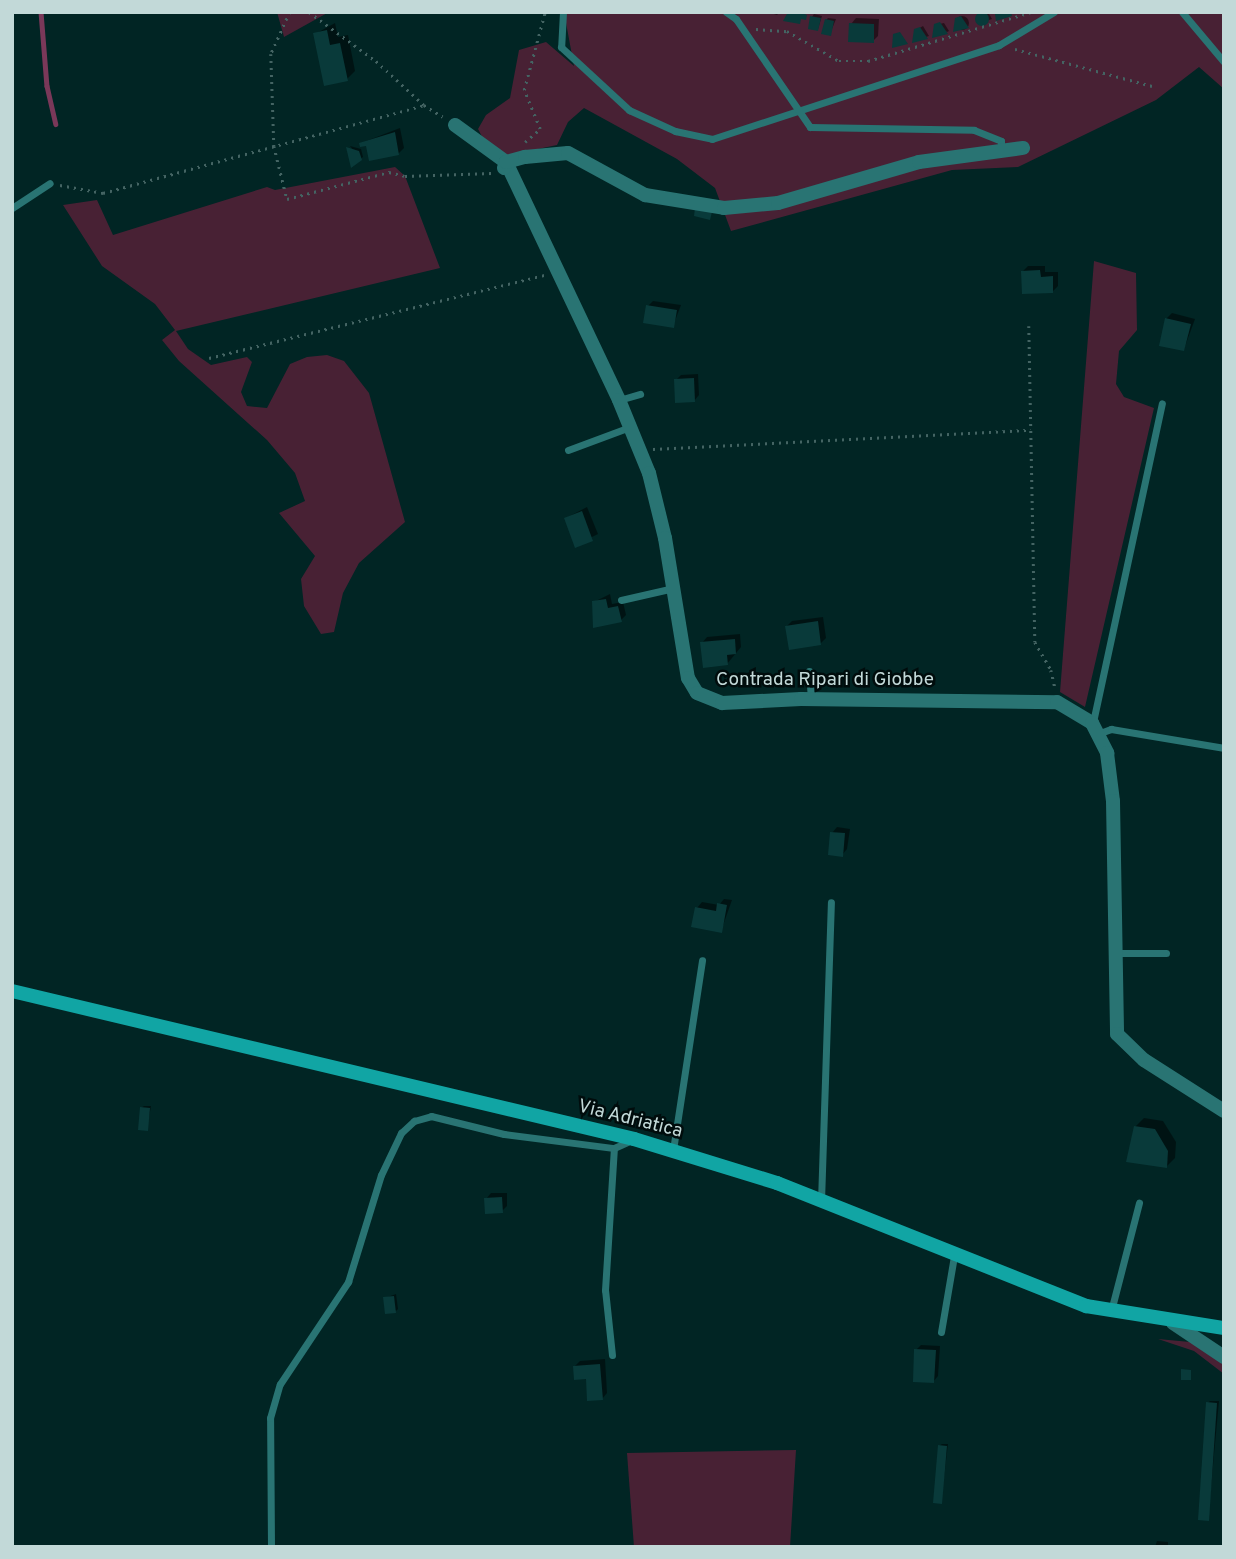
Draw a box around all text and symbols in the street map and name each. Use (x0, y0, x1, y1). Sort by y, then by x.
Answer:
street label: Contrada Ripari di Giobbe (716, 670, 934, 692)
street label: Via Adriatica (575, 1096, 685, 1144)

